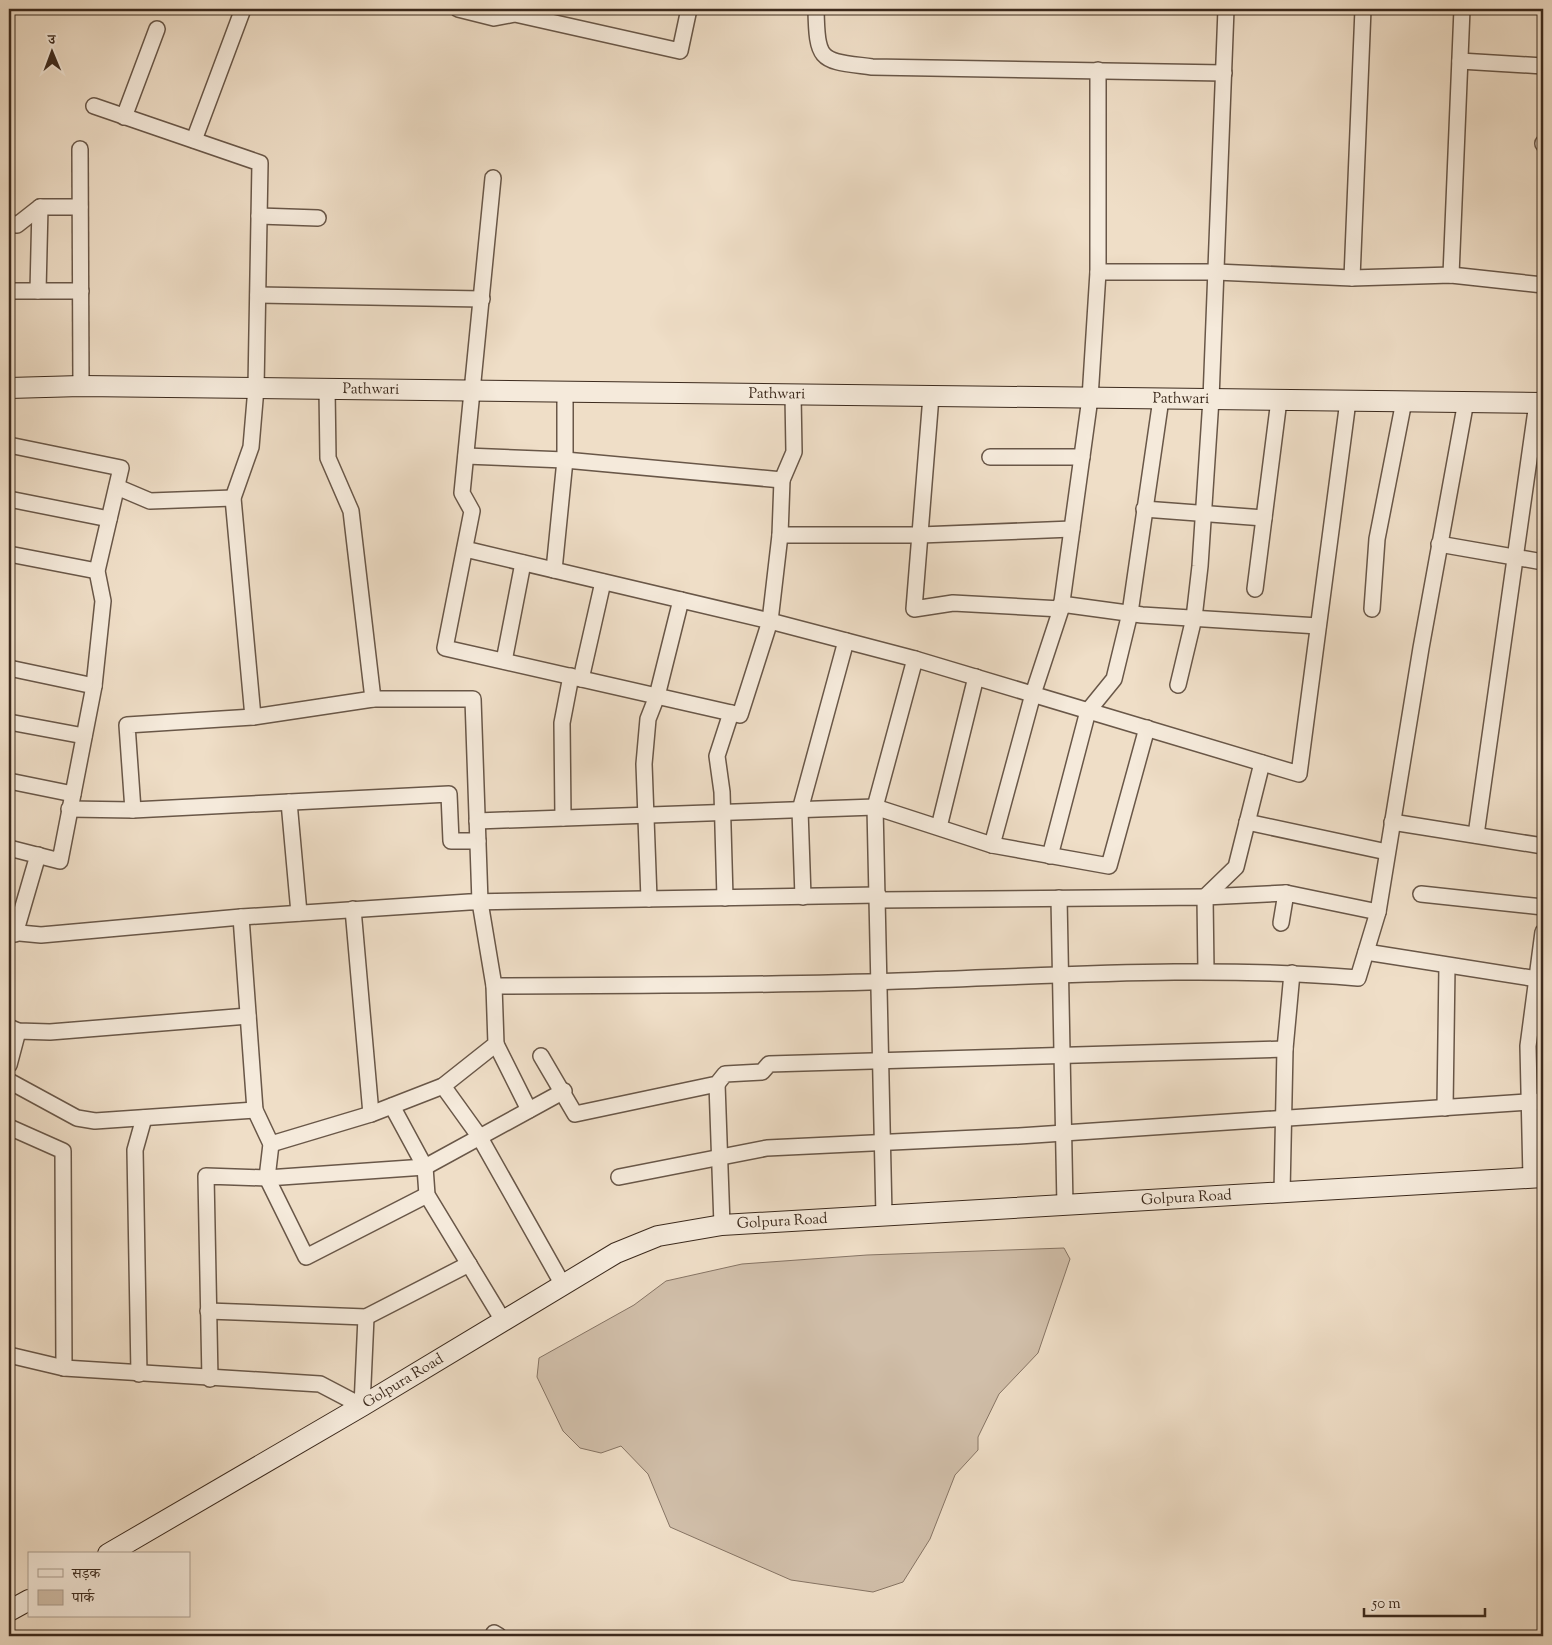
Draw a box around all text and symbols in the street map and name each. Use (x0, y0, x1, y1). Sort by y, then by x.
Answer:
north arrow (28, 28, 78, 78)
text: उ (47, 31, 56, 51)
street label: Pathwari (342, 379, 399, 400)
street label: Pathwari (748, 383, 805, 405)
street label: Pathwari (1152, 388, 1209, 410)
street label: Golpura Road (1140, 1185, 1233, 1211)
street label: Golpura Road (736, 1208, 829, 1235)
street label: Golpura Road (359, 1348, 448, 1414)
legend (28, 1552, 190, 1618)
text: सड़क (71, 1564, 101, 1585)
scale bar (1364, 1585, 1486, 1617)
text: पार्क (71, 1588, 95, 1609)
text: 50 m (1371, 1594, 1401, 1615)

